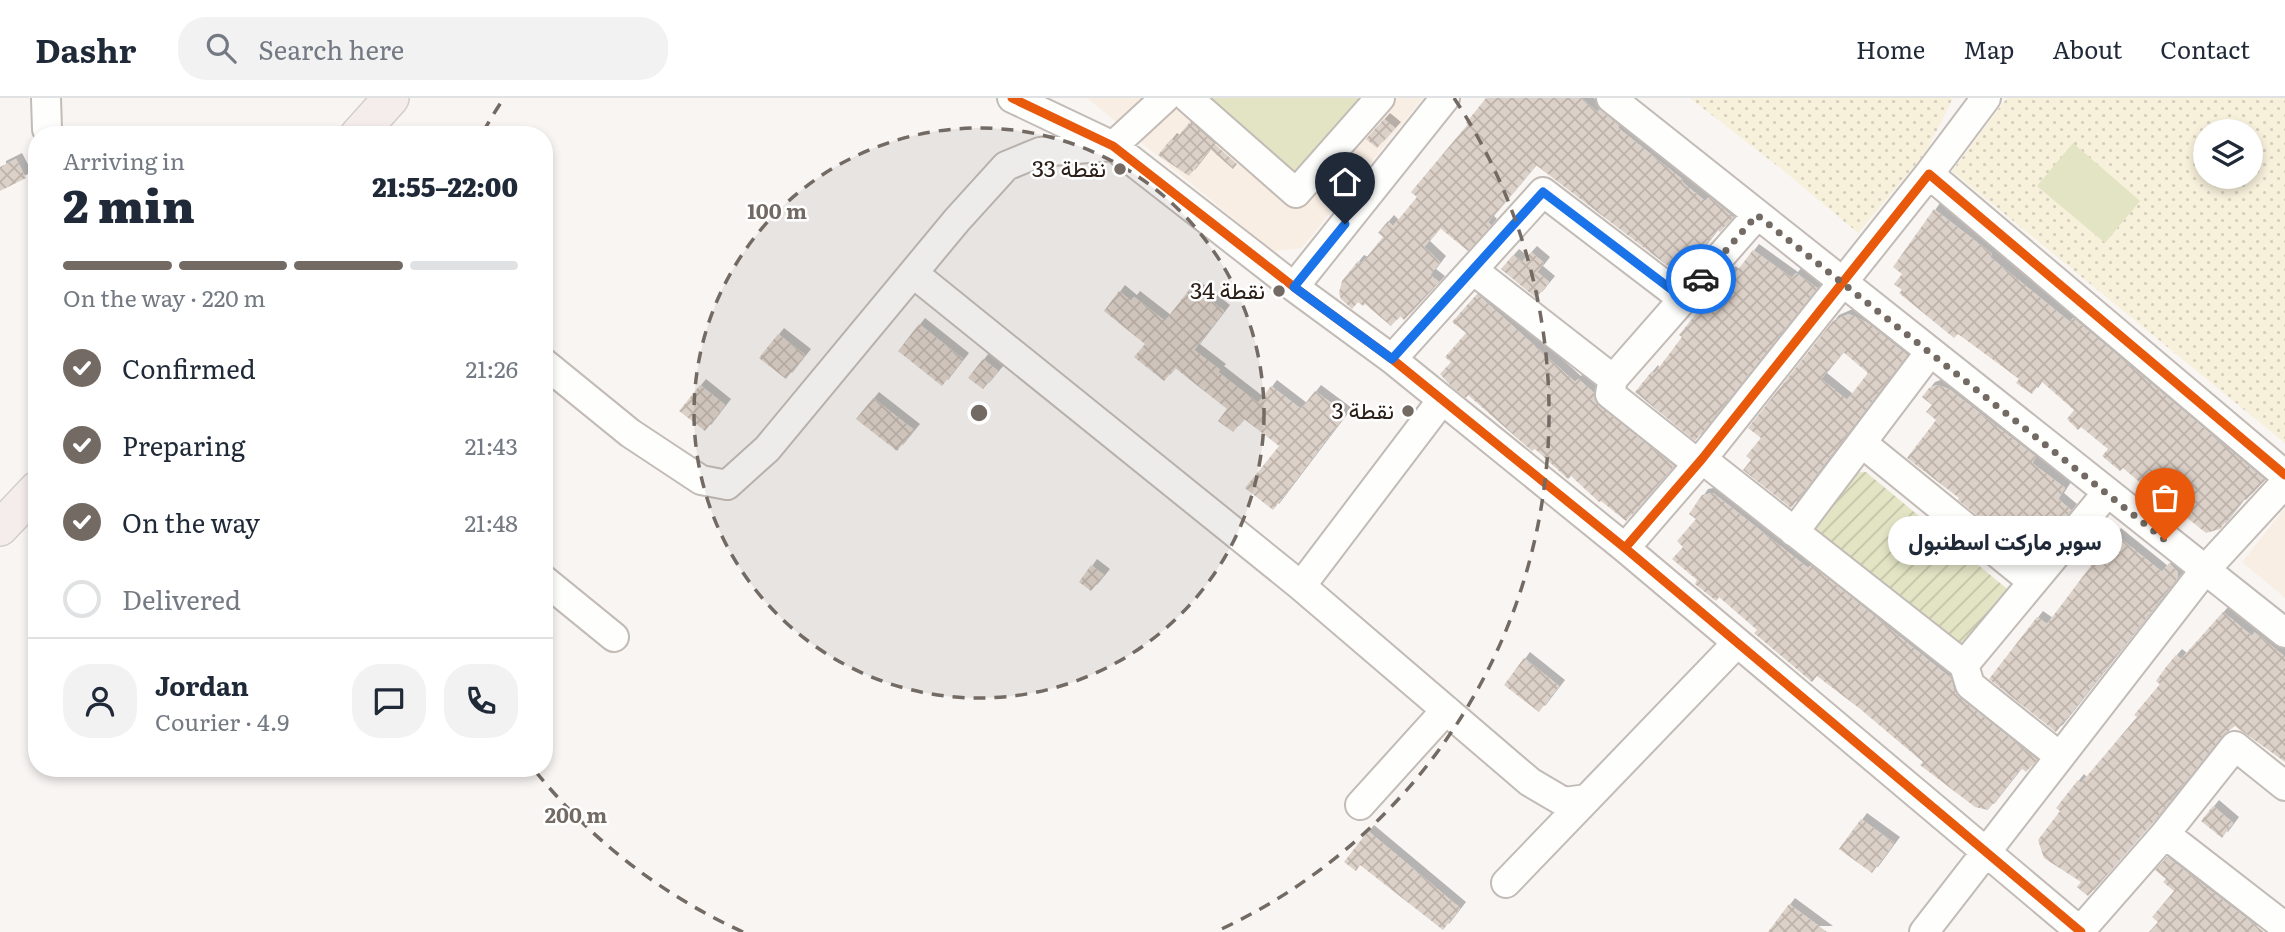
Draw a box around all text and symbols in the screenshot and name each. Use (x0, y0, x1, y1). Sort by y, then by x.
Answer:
search box (178, 17, 668, 80)
text: Dashr (35, 24, 136, 73)
icon: search (202, 29, 240, 67)
text: Search here (258, 29, 404, 68)
text: Home (1856, 31, 1925, 66)
text: Map (1963, 31, 2014, 66)
text: About (2052, 31, 2122, 66)
text: Contact (2160, 31, 2250, 66)
map controls (2193, 119, 2263, 189)
button: layers (2193, 119, 2263, 189)
text: Arriving in (63, 143, 185, 177)
place label: نقطة 33 (1032, 150, 1106, 184)
pin (1315, 152, 1375, 224)
marker: نقطة 33 (1112, 161, 1128, 177)
icon: home (1326, 163, 1364, 201)
text: 21:55–22:00 (372, 166, 518, 205)
text: 2 min (63, 169, 195, 237)
text: 100 m (747, 194, 807, 225)
courier (1666, 244, 1736, 314)
icon: car (1682, 260, 1720, 298)
place label: نقطة 34 (1190, 272, 1265, 306)
text: On the way · 220 m (63, 280, 266, 314)
marker: نقطة 34 (1271, 283, 1287, 299)
text: Confirmed (122, 348, 256, 387)
icon: check (63, 349, 101, 387)
text: 21:26 (466, 351, 518, 385)
place label: نقطة 3 (1331, 392, 1394, 426)
centre of rings (967, 401, 991, 425)
marker: نقطة 3 (1400, 403, 1416, 419)
text: Preparing (122, 425, 245, 464)
icon: check (63, 426, 101, 464)
text: 21:43 (465, 428, 518, 462)
pin (2135, 468, 2195, 540)
icon: bag (2146, 479, 2184, 517)
text: On the way (122, 502, 260, 541)
icon: check (63, 503, 101, 541)
text: 21:48 (464, 505, 518, 539)
callout: سوبر ماركت اسطنبول (1888, 516, 2123, 564)
text: سوبر ماركت اسطنبول (1908, 523, 2102, 557)
text: Delivered (122, 579, 241, 618)
button: person (63, 664, 137, 738)
button: chat (352, 664, 426, 738)
button: phone (444, 664, 518, 738)
text: Jordan (155, 665, 249, 704)
text: Courier · 4.9 (155, 704, 289, 738)
text: 200 m (545, 798, 607, 829)

